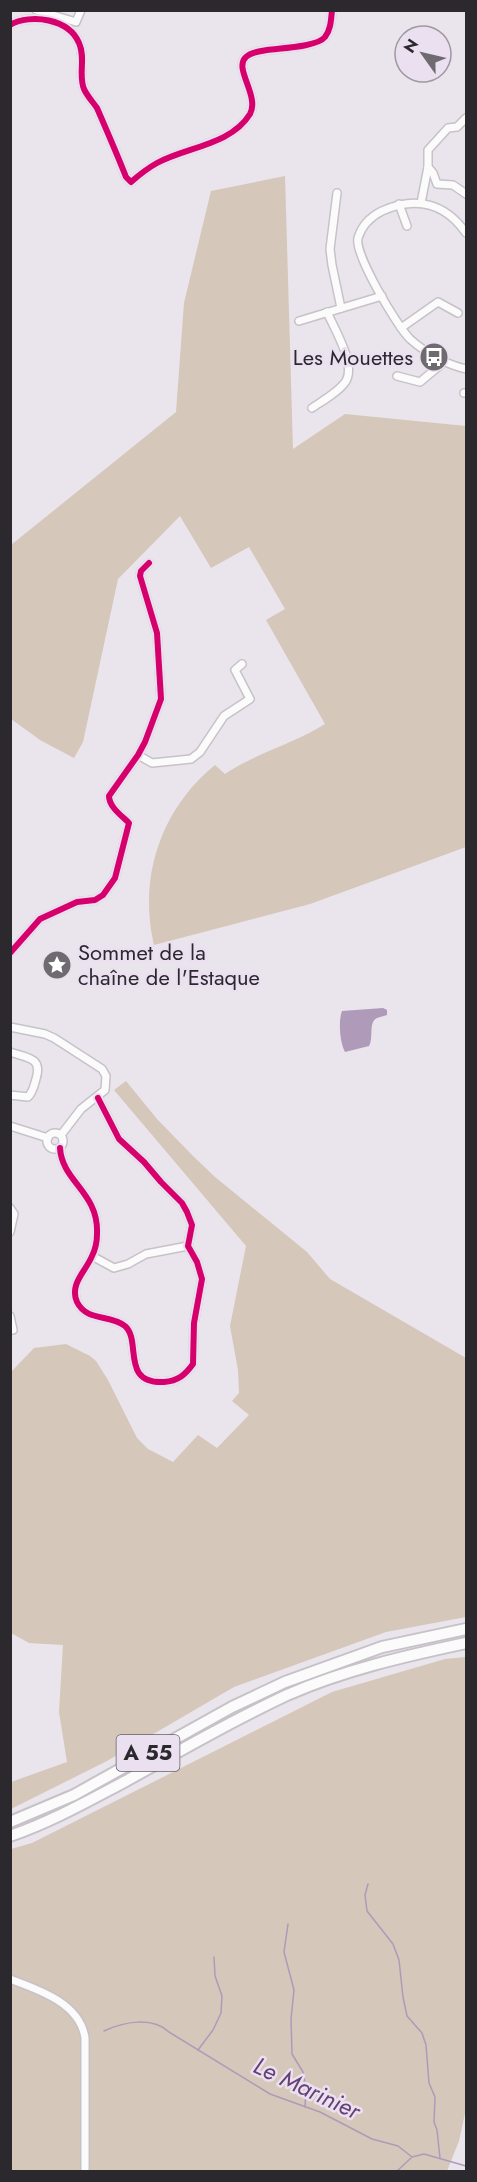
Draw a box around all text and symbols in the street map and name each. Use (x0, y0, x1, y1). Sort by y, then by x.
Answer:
north arrow (393, 24, 453, 84)
text: N (398, 34, 424, 58)
place label: Les Mouettes (293, 341, 413, 373)
bus stop icon: Les Mouettes (418, 341, 450, 373)
place label: Sommet de la chaîne de l'Estaque (78, 936, 260, 993)
place icon: Sommet de la chaîne de l'Estaque (41, 949, 73, 981)
road number: A 55 (116, 1735, 180, 1771)
water label: Le Marinier (248, 2048, 368, 2129)

